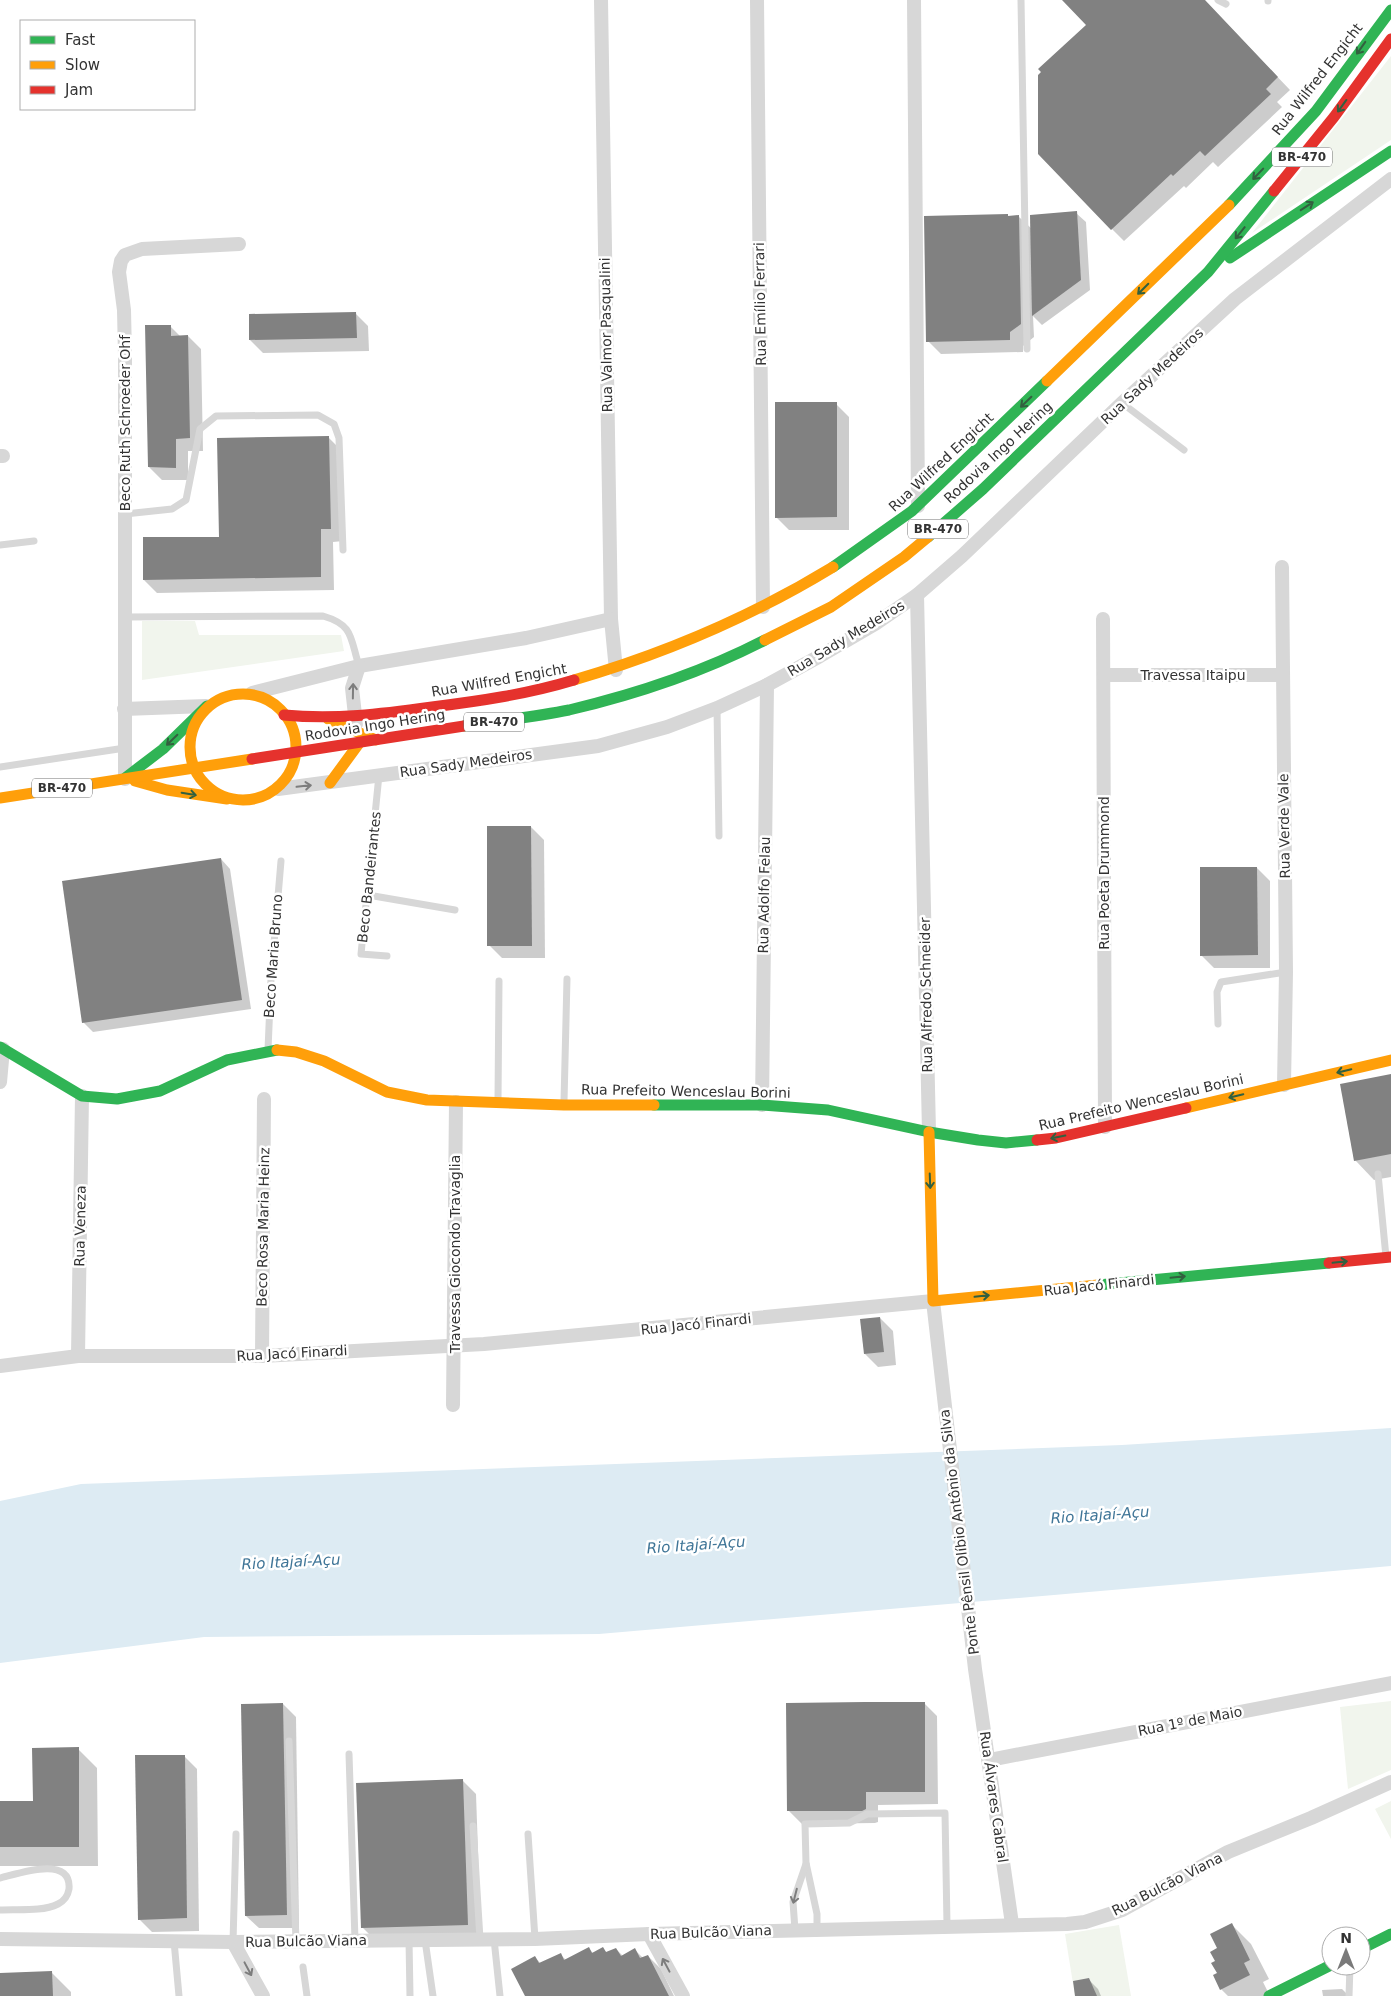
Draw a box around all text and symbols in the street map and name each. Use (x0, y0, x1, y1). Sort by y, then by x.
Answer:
legend (20, 20, 195, 110)
street label: Rua Wilfred Engicht (1268, 20, 1366, 138)
text: Fast (65, 31, 95, 49)
one-way arrow (1356, 41, 1366, 55)
text: Slow (65, 56, 100, 74)
text: Jam (64, 81, 93, 99)
one-way arrow (1337, 99, 1347, 113)
road number: BR-470 (1272, 148, 1332, 166)
one-way arrow (1252, 167, 1264, 180)
one-way arrow (1299, 201, 1313, 211)
one-way arrow (1234, 226, 1245, 239)
street label: Rua Emílio Ferrari (751, 242, 769, 366)
street label: Rua Valmor Pasqualini (597, 257, 615, 413)
one-way arrow (1137, 283, 1150, 295)
street label: Rua Sady Medeiros (1098, 325, 1206, 427)
street label: Beco Ruth Schroeder Ohf (117, 334, 133, 511)
one-way arrow (1021, 395, 1033, 407)
street label: Rodovia Ingo Hering (941, 398, 1055, 506)
street label: Rua Wilfred Engicht (885, 409, 997, 515)
road number: BR-470 (908, 520, 968, 538)
street label: Rua Sady Medeiros (785, 597, 907, 679)
street label: Rua Wilfred Engicht (430, 660, 568, 700)
street label: Travessa Itaipu (1139, 667, 1246, 683)
one-way arrow (349, 684, 358, 700)
street label: Rodovia Ingo Hering (304, 706, 446, 744)
road number: BR-470 (464, 712, 524, 732)
one-way arrow (166, 734, 178, 746)
street label: Rua Sady Medeiros (399, 746, 533, 780)
street label: Rua Verde Vale (1275, 773, 1293, 879)
road number: BR-470 (32, 778, 92, 798)
one-way arrow (296, 781, 312, 791)
one-way arrow (181, 789, 197, 799)
street label: Rua Poeta Drummond (1096, 796, 1112, 950)
street label: Beco Bandeirantes (354, 811, 384, 943)
street label: Rua Adolfo Felau (755, 836, 773, 954)
street label: Beco Maria Bruno (261, 894, 285, 1018)
street label: Rua Alfredo Schneider (917, 917, 935, 1073)
one-way arrow (1336, 1067, 1352, 1076)
street label: Rua Prefeito Wenceslau Borini (1037, 1071, 1245, 1133)
street label: Rua Prefeito Wenceslau Borini (581, 1081, 791, 1101)
one-way arrow (1229, 1092, 1245, 1101)
one-way arrow (1050, 1133, 1066, 1143)
street label: Beco Rosa Maria Heinz (254, 1147, 272, 1307)
street label: Travessa Giocondo Travaglia (447, 1155, 463, 1354)
one-way arrow (925, 1172, 935, 1189)
street label: Rua Veneza (71, 1185, 89, 1267)
one-way arrow (1332, 1257, 1348, 1266)
street label: Rua Jacó Finardi (1043, 1271, 1155, 1299)
one-way arrow (1170, 1272, 1186, 1282)
one-way arrow (973, 1291, 989, 1301)
street label: Rua Jacó Finardi (640, 1310, 752, 1338)
street label: Rua Jacó Finardi (236, 1342, 348, 1364)
street label: Ponte Pênsil Olíbio Antônio da Silva (936, 1408, 982, 1656)
water label: Rio Itajaí-Açu (1050, 1503, 1150, 1527)
water label: Rio Itajaí-Açu (646, 1533, 746, 1557)
water label: Rio Itajaí-Açu (241, 1550, 341, 1574)
street label: Rua 1º de Maio (1136, 1703, 1244, 1739)
street label: Rua Álvares Cabral (977, 1730, 1011, 1864)
street label: Rua Bulcão Viana (1109, 1849, 1225, 1919)
one-way arrow (790, 1887, 799, 1903)
street label: Rua Bulcão Viana (650, 1922, 772, 1942)
north arrow (1321, 1926, 1371, 1976)
text: N (1340, 1930, 1352, 1946)
street label: Rua Bulcão Viana (245, 1932, 367, 1950)
one-way arrow (661, 1958, 670, 1973)
one-way arrow (244, 1961, 253, 1976)

